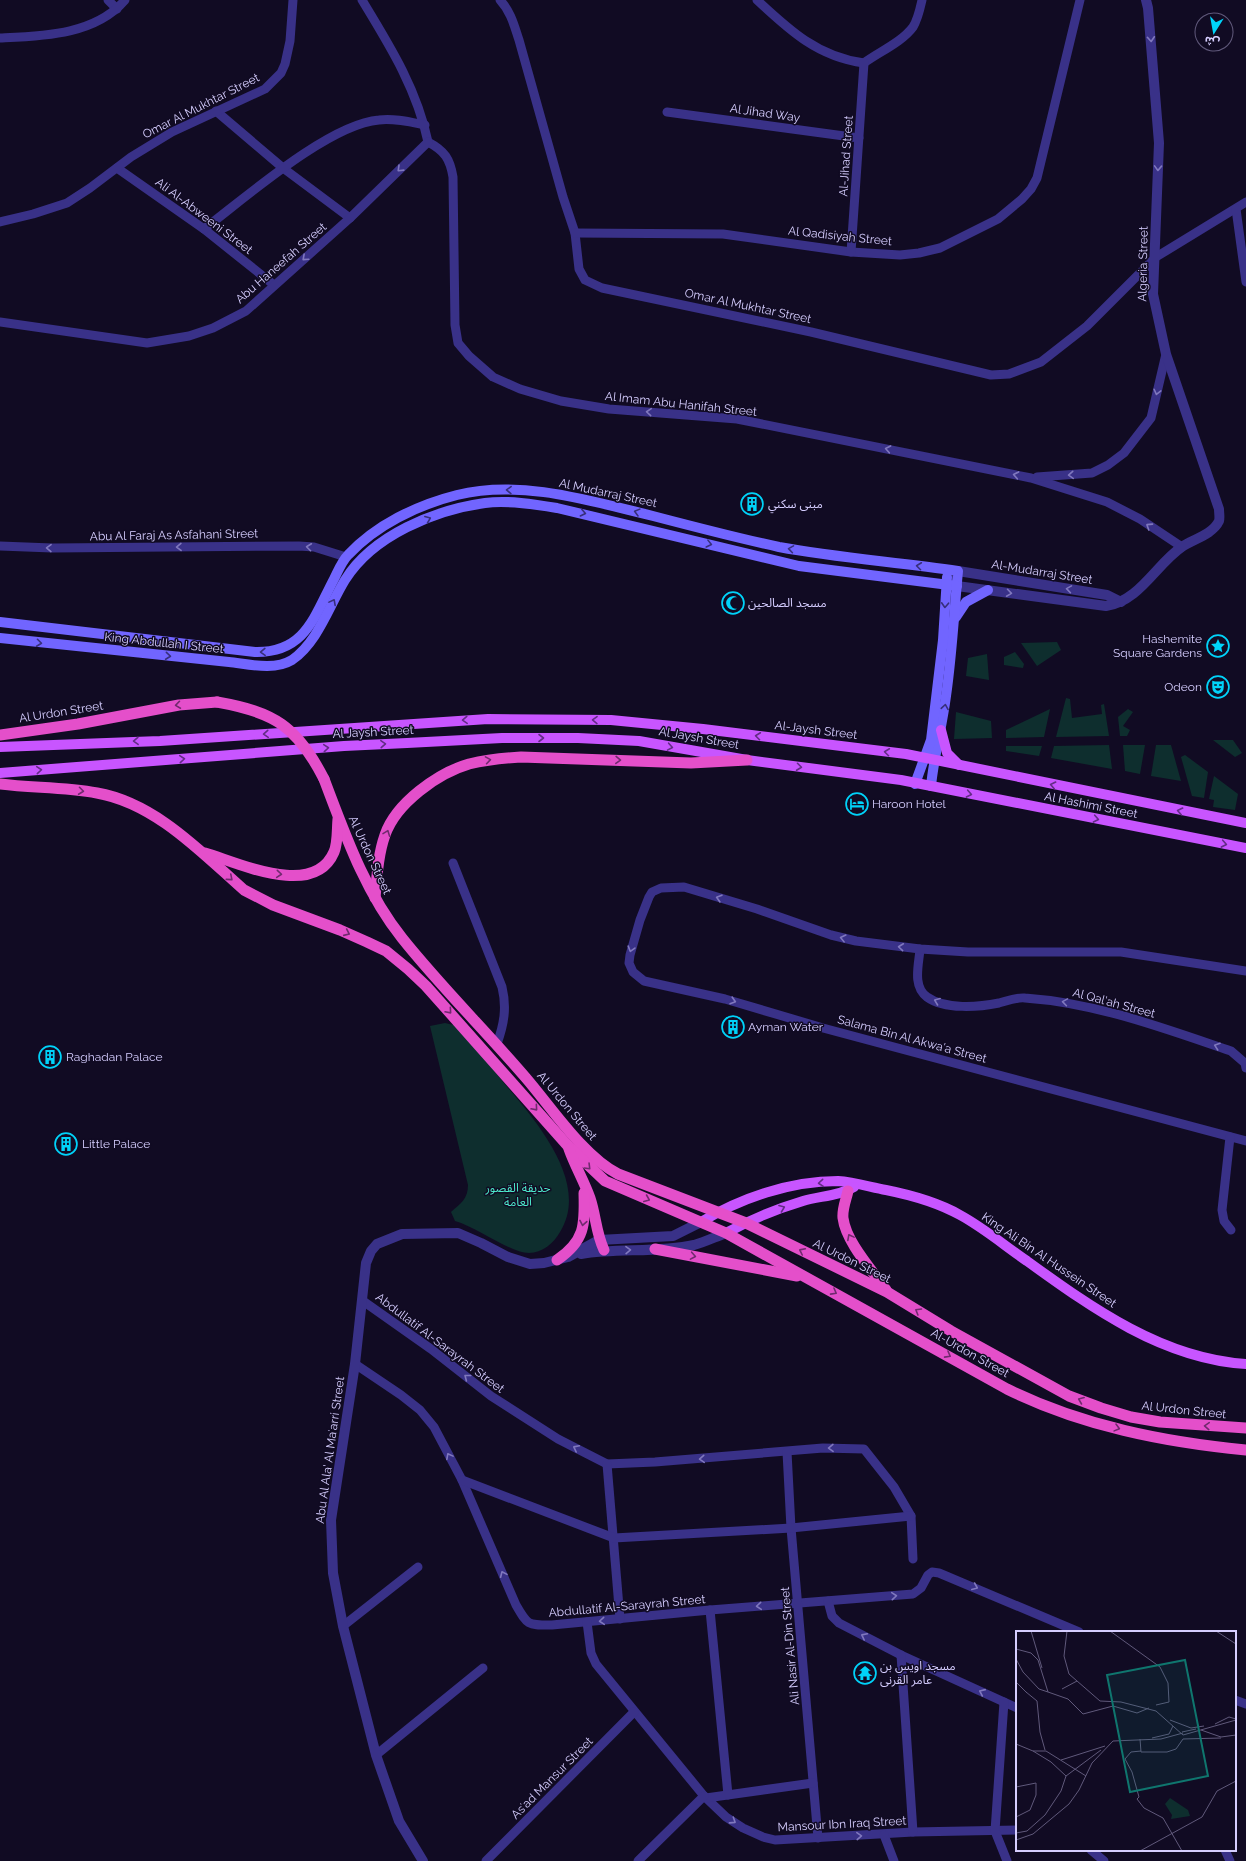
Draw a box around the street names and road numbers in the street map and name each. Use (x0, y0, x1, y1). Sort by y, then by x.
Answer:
street label: Omar Al Mukhtar Street (140, 70, 262, 142)
street label: Al Jihad Way (729, 101, 801, 125)
street label: Al-Jihad Street (836, 115, 856, 197)
street label: Ali Al-Abweeni Street (153, 175, 255, 257)
street label: Abu Haneefah Street (233, 220, 329, 306)
street label: Al Qadisiyah Street (787, 224, 893, 248)
street label: Algeria Street (1135, 226, 1151, 302)
street label: Omar Al Mukhtar Street (683, 286, 813, 326)
street label: Al Imam Abu Hanifah Street (604, 389, 758, 419)
street label: Al Mudarraj Street (558, 476, 658, 510)
street label: Abu Al Faraj As Asfahani Street (90, 527, 258, 543)
street label: Al-Mudarraj Street (991, 557, 1093, 587)
street label: King Abdullah I Street (104, 630, 224, 656)
street label: Al Urdon Street (18, 698, 104, 726)
street label: Al-Jaysh Street (774, 718, 858, 742)
street label: Al Jaysh Street (332, 723, 414, 741)
street label: Al Jaysh Street (658, 724, 740, 752)
street label: Al Hashimi Street (1043, 789, 1139, 821)
street label: Al Urdon Street (346, 814, 394, 896)
street label: Al Qal'ah Street (1071, 985, 1157, 1021)
street label: Salama Bin Al Akwa'a Street (836, 1012, 988, 1066)
street label: Al Urdon Street (534, 1069, 600, 1143)
street label: King Ali Bin Al Hussein Street (979, 1210, 1119, 1310)
street label: Al Urdon Street (811, 1236, 893, 1286)
street label: Abdullatif Al-Sarayrah Street (373, 1290, 507, 1396)
street label: Al-Urdon Street (928, 1326, 1012, 1380)
street label: Abu Al Ala' Al Maʻarri Street (313, 1376, 347, 1524)
street label: Al Urdon Street (1141, 1399, 1227, 1421)
street label: Ali Nasir Al-Din Street (778, 1586, 802, 1706)
street label: Abdullatif Al-Sarayrah Street (548, 1592, 706, 1620)
street label: Asʻad Mansur Street (508, 1734, 596, 1822)
street label: Mansour Ibn Iraq Street (777, 1814, 907, 1834)

